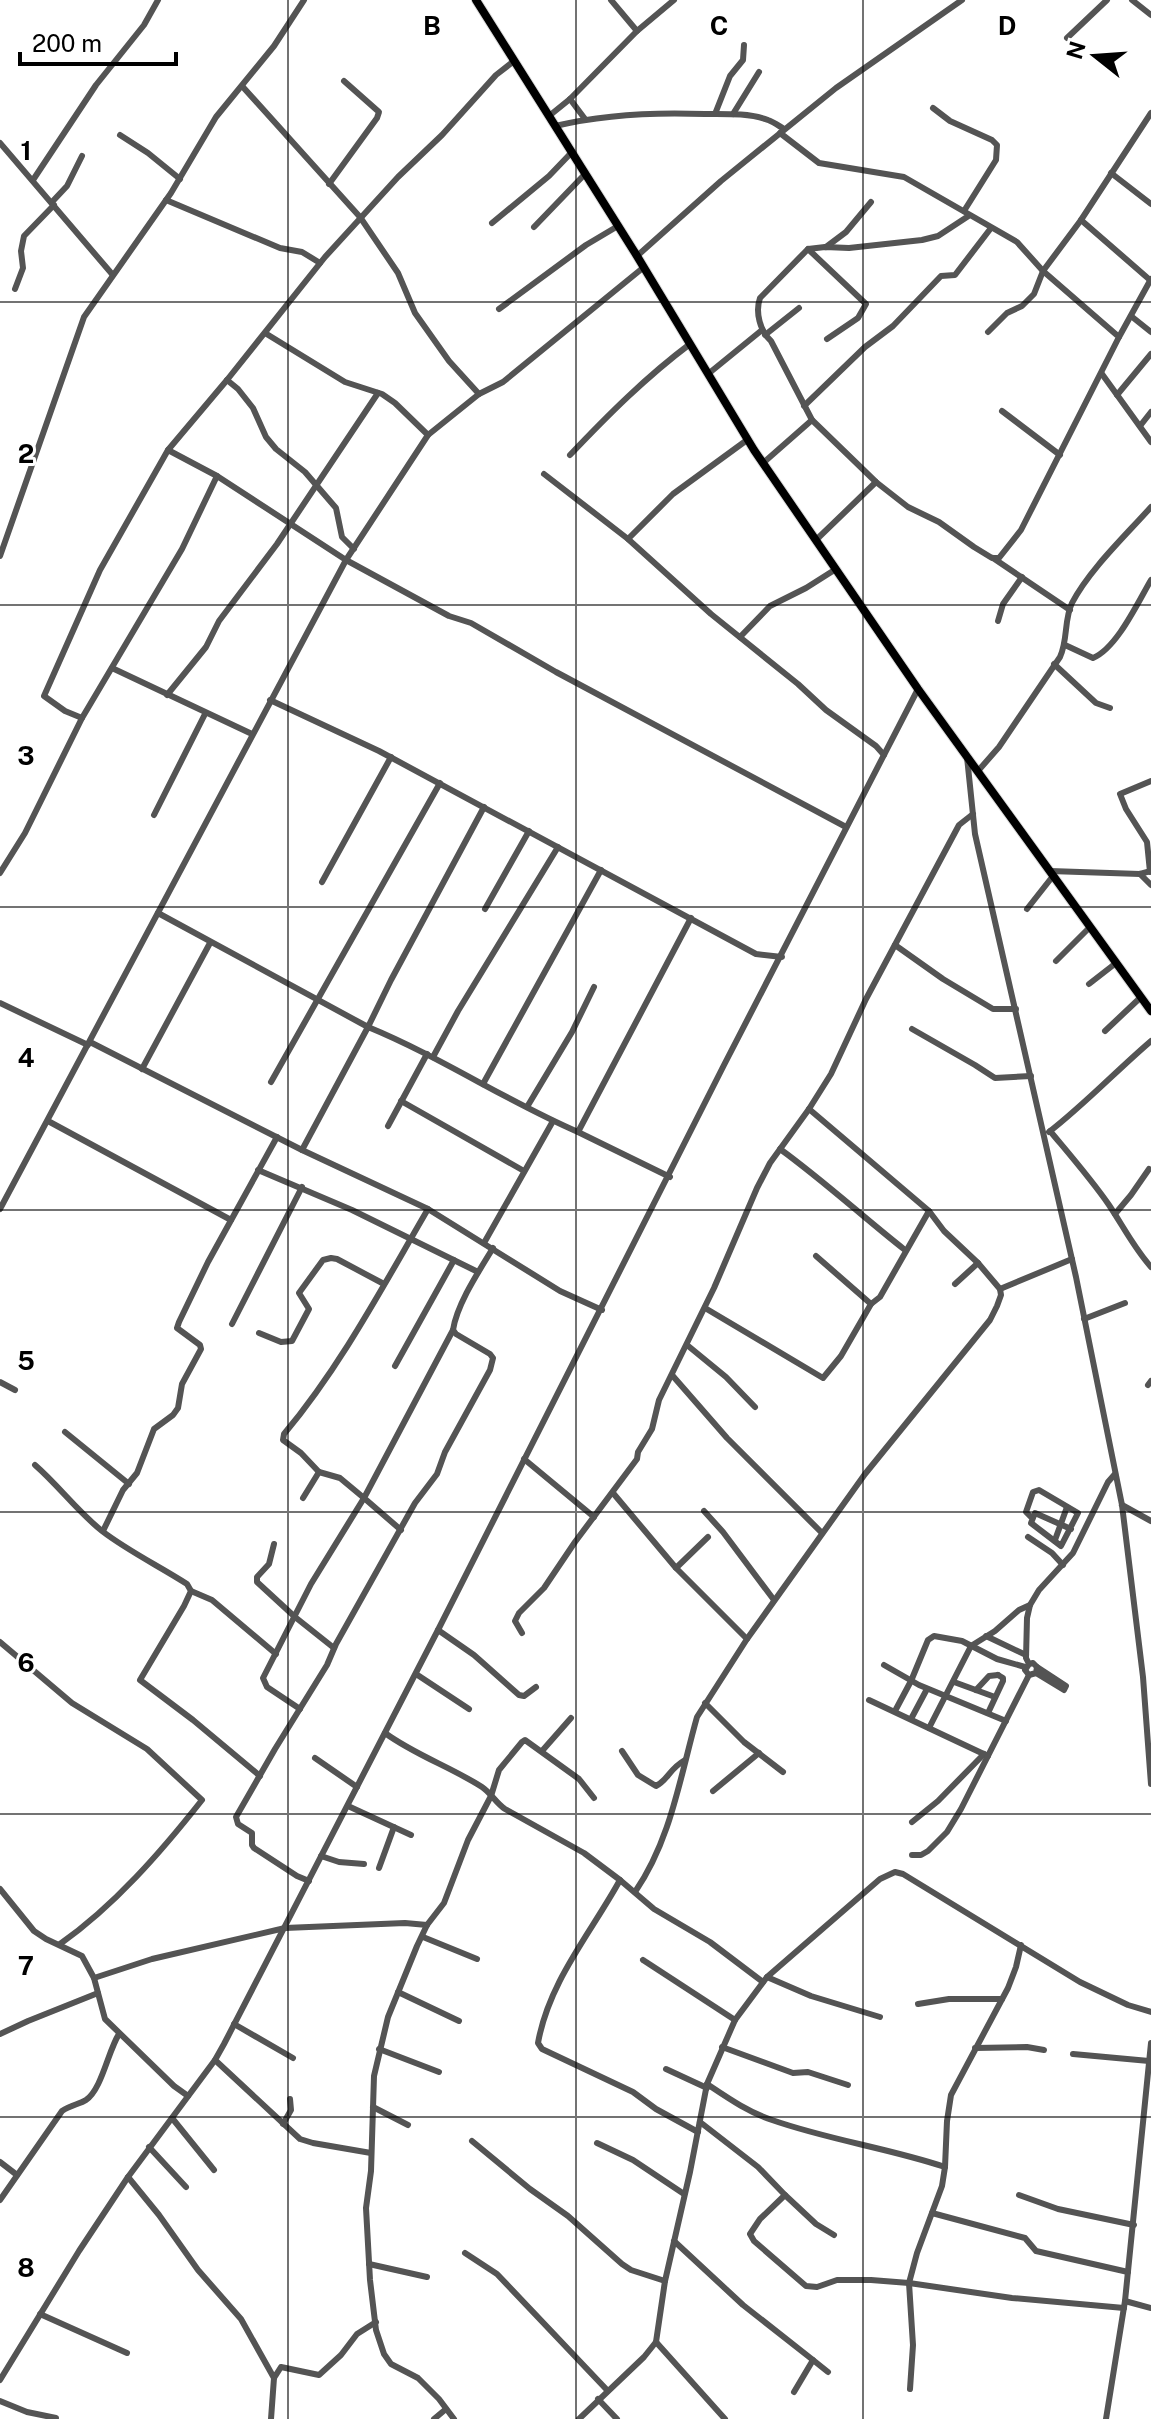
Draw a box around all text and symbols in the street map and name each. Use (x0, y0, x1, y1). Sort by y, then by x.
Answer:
text: B (423, 10, 441, 41)
text: C (710, 10, 728, 41)
text: D (998, 10, 1016, 41)
scale bar (20, 16, 176, 66)
north arrow (1055, 16, 1135, 96)
text: 200 m (32, 29, 102, 57)
text: N (1061, 38, 1091, 62)
text: 1 (20, 135, 32, 166)
text: 2 (18, 438, 34, 469)
text: 3 (17, 740, 35, 771)
text: 4 (17, 1042, 35, 1073)
text: 5 (17, 1345, 35, 1376)
text: 6 (17, 1647, 35, 1678)
text: 7 (18, 1950, 34, 1981)
text: 8 (17, 2252, 35, 2283)

